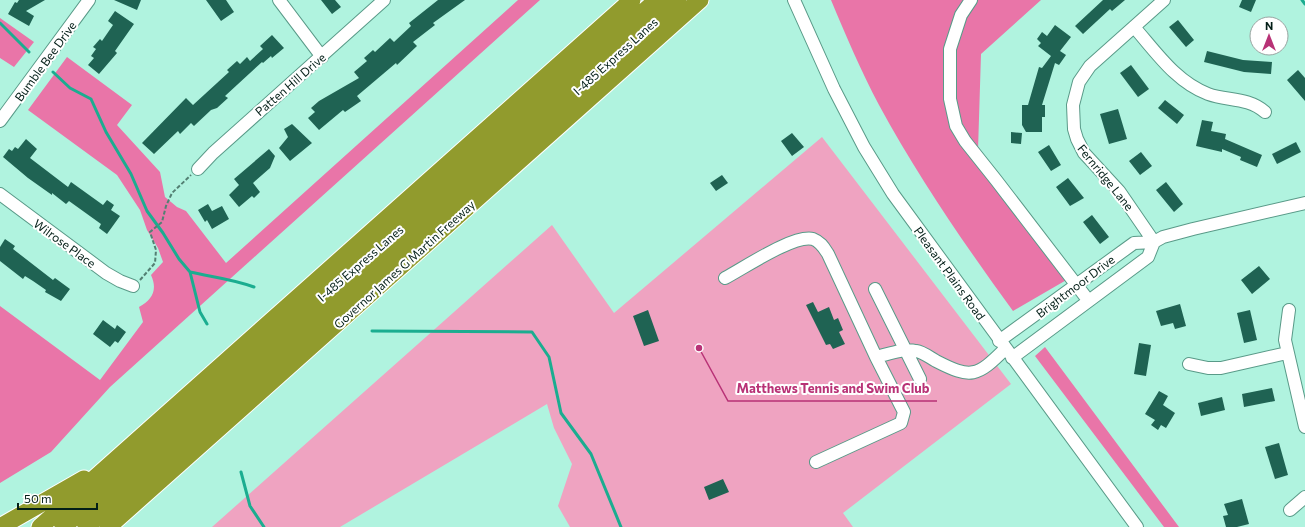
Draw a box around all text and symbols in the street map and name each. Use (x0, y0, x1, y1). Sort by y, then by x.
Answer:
street label: I-485 Express Lanes (570, 14, 660, 98)
north arrow (1249, 16, 1289, 56)
street label: Bumble Bee Drive (11, 18, 79, 104)
text: N (1265, 19, 1273, 32)
street label: Patten Hill Drive (252, 50, 328, 118)
street label: Fernridge Lane (1075, 141, 1137, 213)
street label: Governor James G Martin Freeway (331, 197, 478, 332)
street label: Wilrose Place (31, 216, 99, 270)
street label: I-485 Express Lanes (314, 222, 406, 304)
street label: Pleasant Plains Road (912, 224, 989, 322)
street label: Brightmoor Drive (1033, 252, 1117, 320)
callout: Matthews Tennis and Swim Club (728, 376, 937, 401)
text: Matthews Tennis and Swim Club (737, 380, 930, 396)
scale bar (18, 485, 97, 511)
text: 50 m (24, 491, 52, 505)

